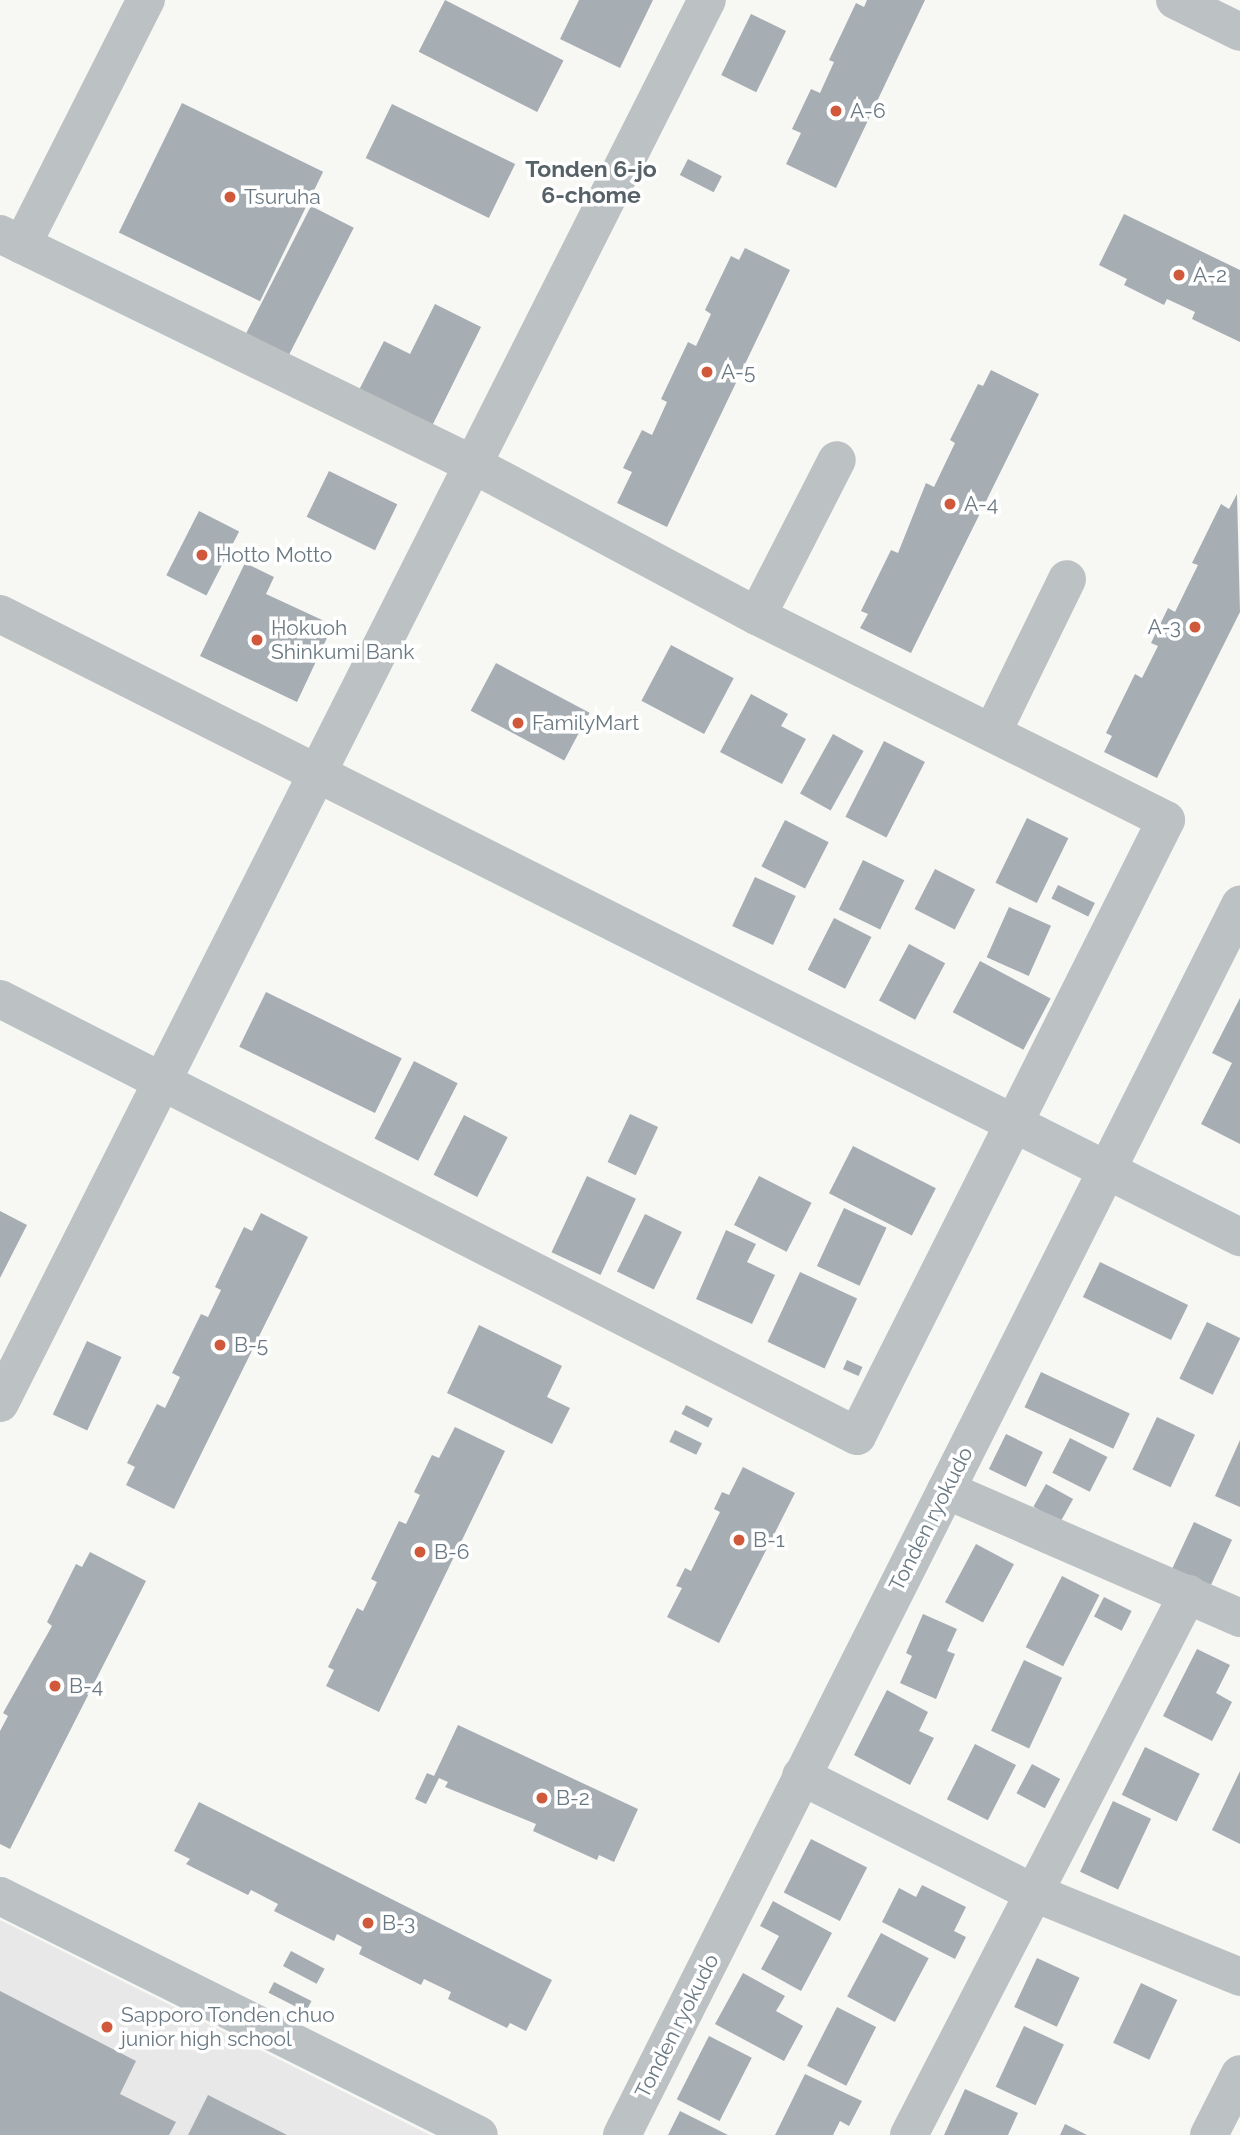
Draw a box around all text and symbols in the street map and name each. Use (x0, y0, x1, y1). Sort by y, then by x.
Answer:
place label: A-6 (850, 98, 886, 124)
marker: A-6 (828, 103, 844, 119)
district label: Tonden 6-jo 6-chome (525, 155, 657, 209)
place label: Tsuruha (244, 184, 321, 210)
marker: Tsuruha (222, 189, 238, 205)
place label: A-2 (1193, 262, 1227, 288)
marker: A-2 (1171, 267, 1187, 283)
place label: A-5 (721, 359, 755, 385)
marker: A-5 (699, 364, 715, 380)
place label: A-4 (964, 491, 998, 517)
marker: A-4 (942, 496, 958, 512)
place label: Hotto Motto (216, 542, 332, 568)
marker: Hotto Motto (194, 547, 210, 563)
place label: A-3 (1148, 614, 1181, 640)
place label: Hokuoh Shinkumi Bank (271, 615, 414, 665)
marker: A-3 (1187, 619, 1203, 635)
marker: Hokuoh Shinkumi Bank (249, 632, 265, 648)
place label: FamilyMart (532, 710, 639, 736)
marker: FamilyMart (510, 715, 526, 731)
place label: B-5 (234, 1332, 268, 1358)
marker: B-5 (212, 1337, 228, 1353)
street label: Tonden ryokudo (884, 1443, 978, 1595)
place label: B-1 (753, 1527, 785, 1553)
marker: B-1 (731, 1532, 747, 1548)
place label: B-6 (434, 1539, 470, 1565)
marker: B-6 (412, 1544, 428, 1560)
place label: B-4 (69, 1673, 103, 1699)
marker: B-4 (47, 1678, 63, 1694)
place label: B-2 (556, 1785, 590, 1811)
marker: B-2 (534, 1790, 550, 1806)
place label: B-3 (382, 1910, 415, 1936)
marker: B-3 (360, 1915, 376, 1931)
street label: Tonden ryokudo (630, 1950, 724, 2102)
place label: Sapporo Tonden chuo junior high school (121, 2002, 335, 2052)
marker: Sapporo Tonden chuo junior high school (99, 2019, 115, 2035)

